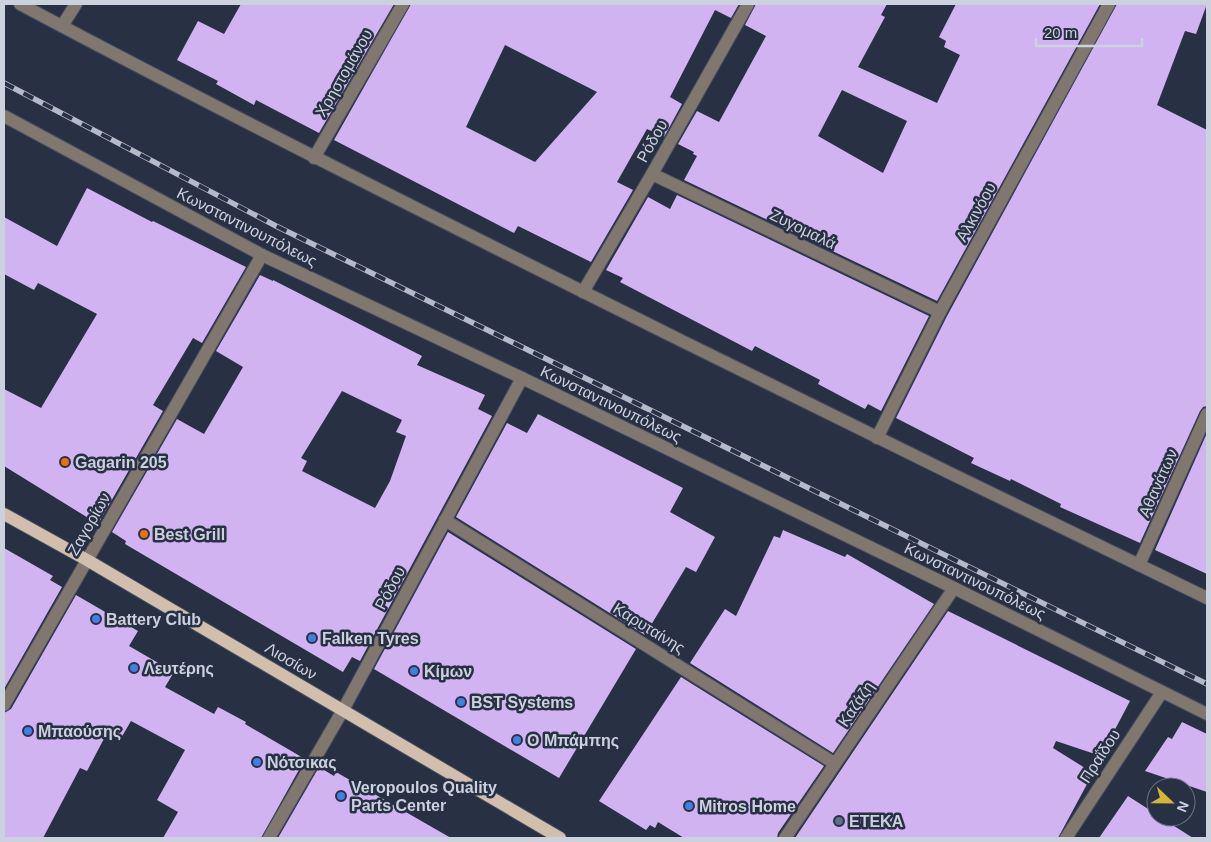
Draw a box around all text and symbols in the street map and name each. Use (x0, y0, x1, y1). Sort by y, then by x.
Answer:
scale bar (1036, 15, 1142, 47)
text: 20 m (1044, 24, 1077, 41)
street label: Χρηστομάνου (312, 26, 376, 120)
street label: Ρόδου (633, 117, 671, 165)
street label: Αλκινόου (953, 180, 999, 244)
street label: Κωνσταντινουπόλεως (174, 184, 320, 270)
street label: Ζυγομαλά (767, 206, 839, 252)
street label: Κωνσταντινουπόλεως (538, 362, 684, 446)
street label: Αθανάτων (1135, 446, 1181, 520)
place label: Gagarin 205 (75, 454, 167, 471)
marker: Gagarin 205 (59, 456, 71, 468)
street label: Ζαγορίων (64, 490, 114, 558)
place label: Best Grill (154, 526, 225, 543)
marker: Best Grill (138, 528, 150, 540)
street label: Κωνσταντινουπόλεως (902, 539, 1048, 623)
street label: Ρόδου (372, 564, 408, 612)
street label: Καρυταίνης (610, 599, 688, 657)
place label: Battery Club (106, 611, 201, 628)
marker: Battery Club (90, 613, 102, 625)
place label: Falken Tyres (322, 630, 419, 647)
marker: Falken Tyres (306, 632, 318, 644)
street label: Λιοσίων (262, 639, 320, 683)
place label: Λευτέρης (144, 660, 214, 678)
marker: Λευτέρης (128, 662, 140, 674)
place label: Κίμων (424, 663, 472, 680)
marker: Κίμων (408, 665, 420, 677)
street label: Καζάζη (835, 678, 878, 730)
place label: BST Systems (471, 694, 573, 711)
marker: BST Systems (455, 696, 467, 708)
place label: Μπαούσης (38, 723, 121, 741)
marker: Μπαούσης (22, 725, 34, 737)
street label: Πραΐδου (1077, 726, 1123, 786)
place label: Ο Μπάμπης (527, 732, 619, 750)
marker: Ο Μπάμπης (511, 734, 523, 746)
place label: Νότσικας (267, 754, 337, 772)
marker: Νότσικας (251, 756, 263, 768)
north arrow (1146, 777, 1196, 827)
place label: Veropoulos Quality Parts Center (351, 779, 497, 814)
marker: Veropoulos Quality Parts Center (335, 790, 347, 802)
place label: Mitros Home (699, 798, 796, 815)
text: N (1174, 799, 1192, 815)
marker: Mitros Home (683, 800, 695, 812)
place label: ETEKA (849, 813, 904, 830)
marker: ETEKA (833, 815, 845, 827)

